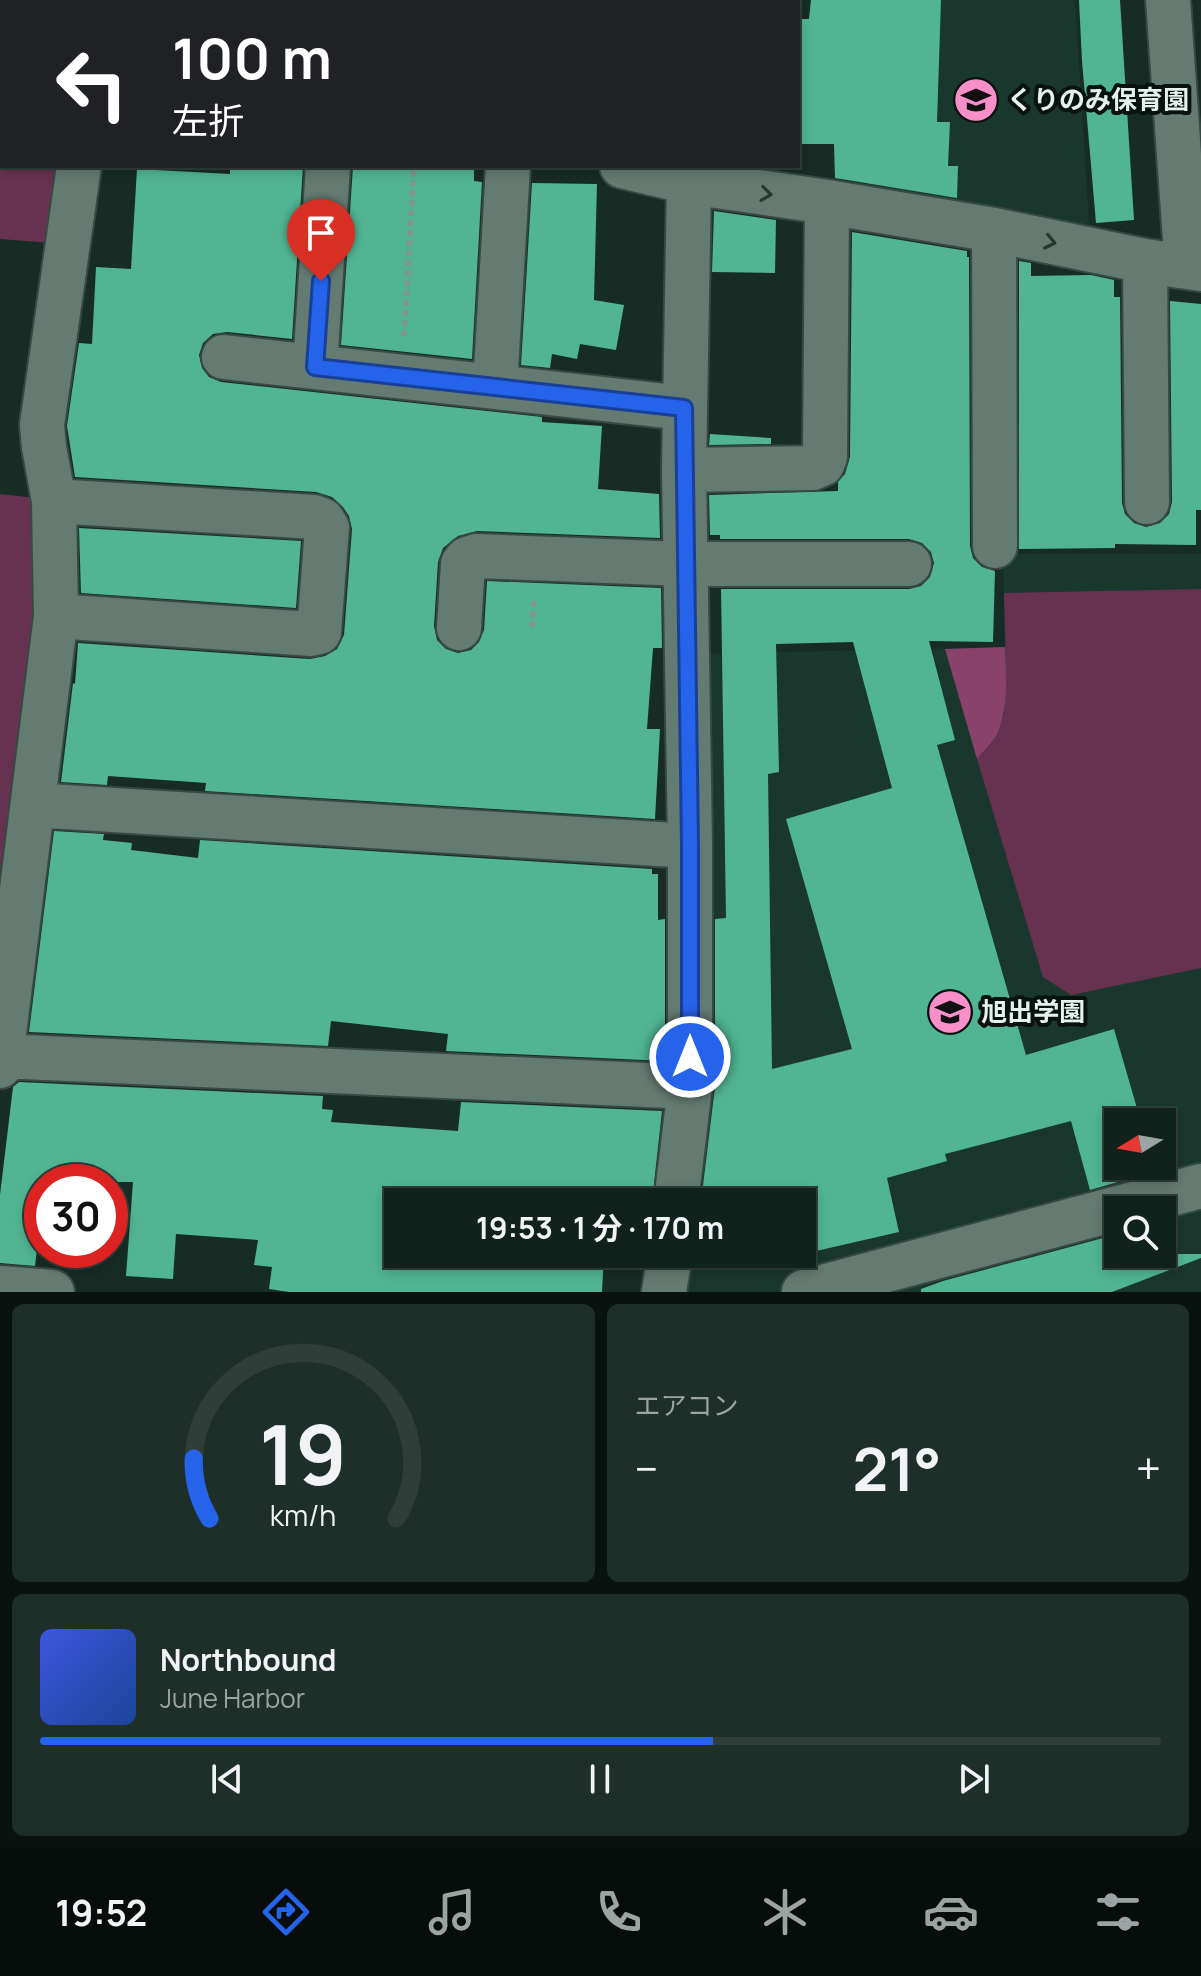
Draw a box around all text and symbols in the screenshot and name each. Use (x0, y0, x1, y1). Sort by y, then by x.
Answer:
text: 100 m (172, 19, 332, 96)
icon: left (40, 32, 144, 136)
school or university icon: くりのみ保育園 (952, 76, 1000, 124)
place label: くりのみ保育園 (1007, 81, 1189, 117)
text: 左折 (172, 96, 244, 145)
one-way arrow (760, 185, 773, 202)
pin (287, 199, 355, 281)
icon: arrive (299, 211, 343, 255)
one-way arrow (1043, 233, 1057, 250)
school or university icon: 旭出学園 (926, 988, 974, 1036)
place label: 旭出学園 (981, 993, 1085, 1029)
position arrow (648, 1015, 732, 1099)
north arrow (1104, 1108, 1176, 1180)
map controls (1104, 1108, 1176, 1268)
speed limit sign: 30 (24, 1164, 128, 1268)
button: search (1104, 1196, 1176, 1268)
text: 19:53 · 1 分 · 170 m (476, 1207, 724, 1248)
text: エアコン (635, 1387, 739, 1423)
text: 19 (259, 1396, 347, 1510)
text: 21° (852, 1427, 941, 1509)
text: − (635, 1438, 658, 1498)
text: + (1136, 1438, 1161, 1498)
text: km/h (270, 1496, 336, 1535)
text: Northbound (160, 1639, 337, 1680)
text: June Harbor (160, 1680, 305, 1716)
icon: previous (205, 1757, 249, 1801)
icon: pause (578, 1757, 622, 1801)
icon: next (952, 1757, 996, 1801)
icon: directions (258, 1884, 314, 1940)
icon: music (424, 1884, 480, 1940)
icon: phone (591, 1884, 647, 1940)
icon: climate (757, 1884, 813, 1940)
icon: car (923, 1884, 979, 1940)
icon: filters (1090, 1884, 1146, 1940)
text: 19:52 (55, 1888, 147, 1937)

